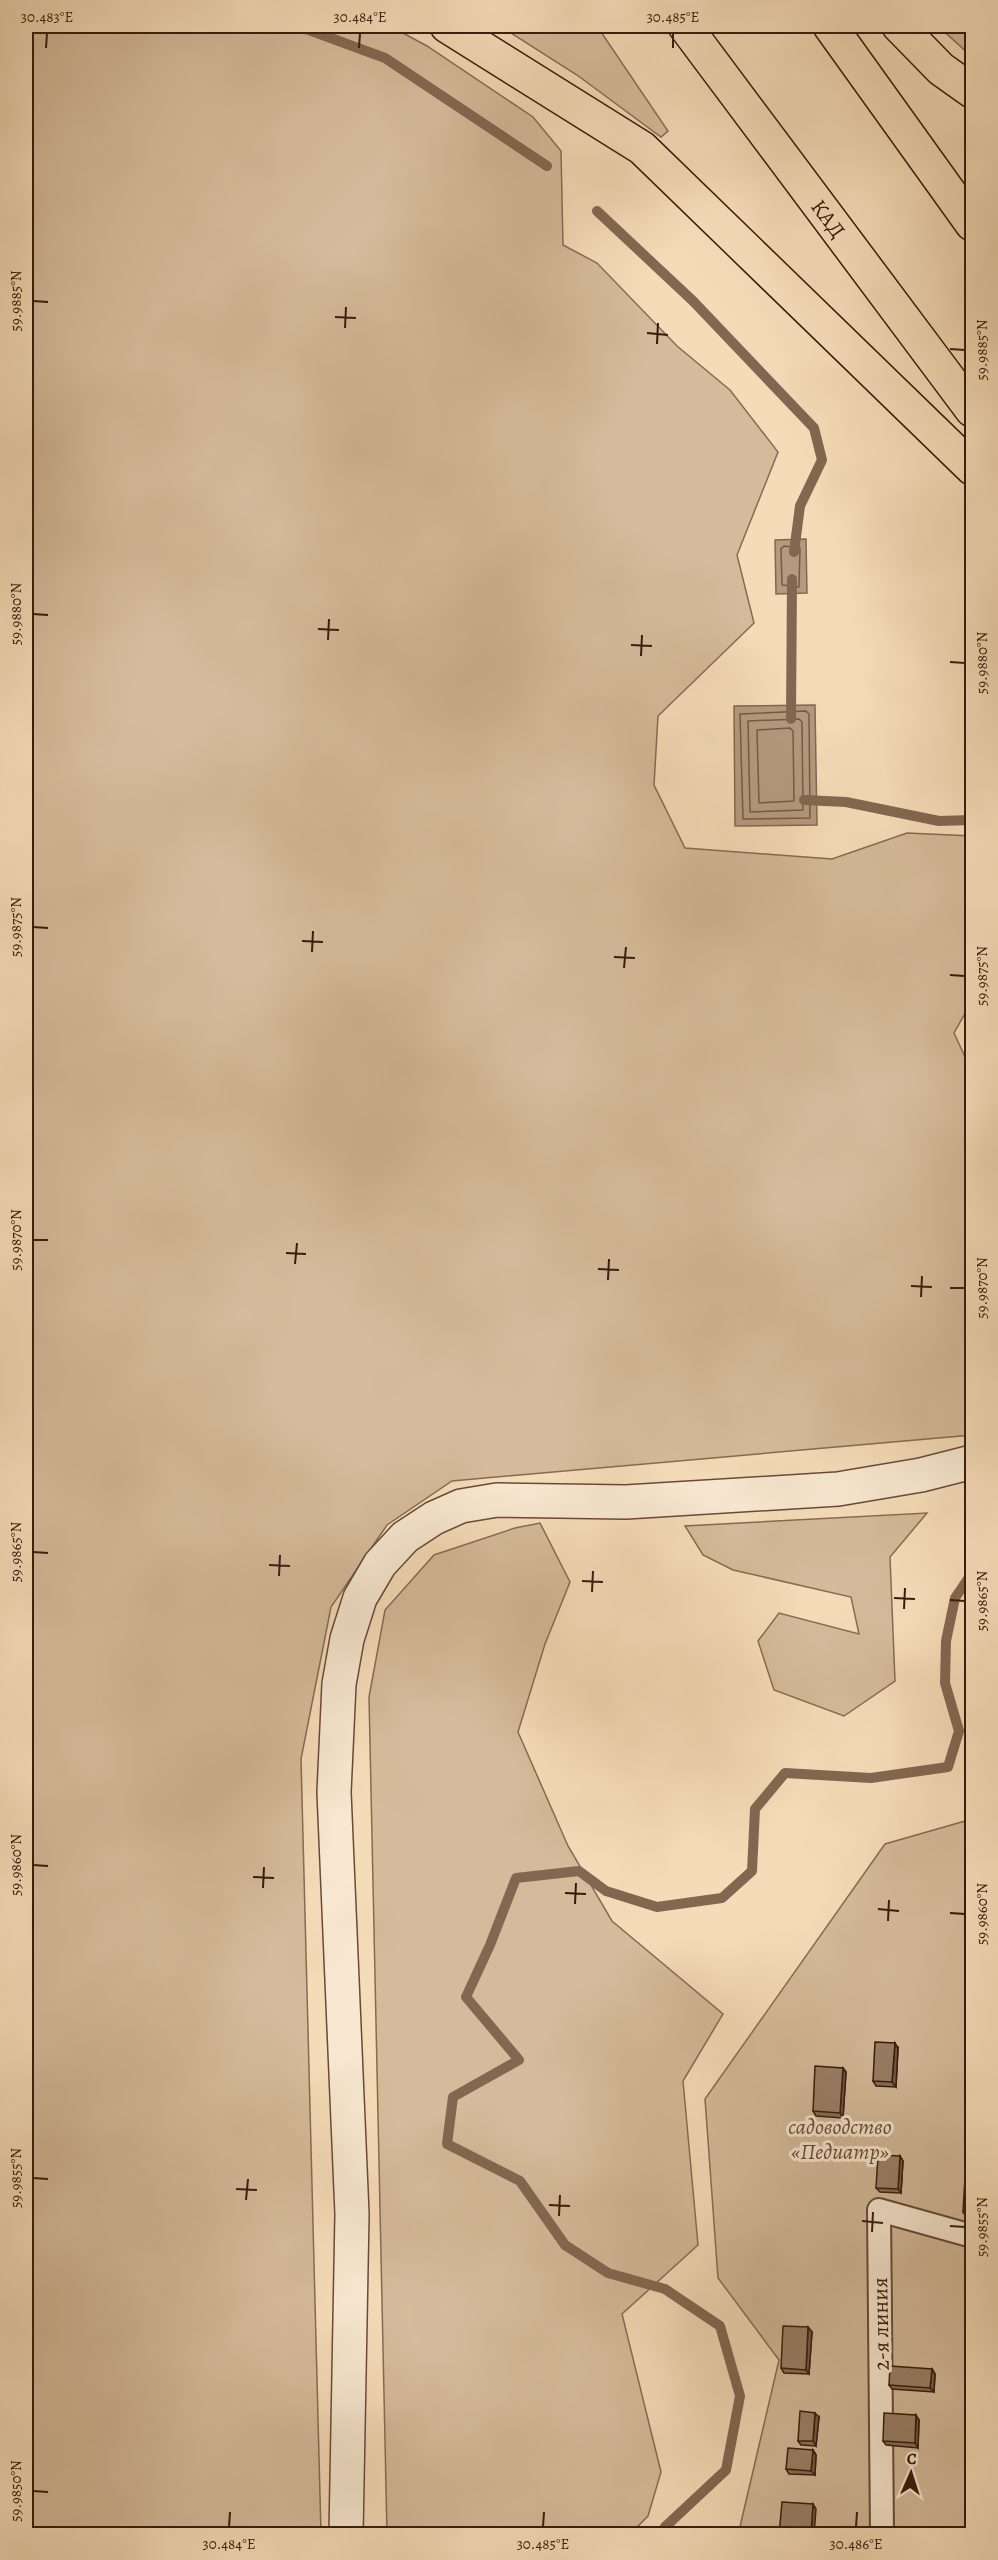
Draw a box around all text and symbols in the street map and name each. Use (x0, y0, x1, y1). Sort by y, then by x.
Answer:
text: 30.483°E (21, 7, 73, 27)
text: 30.484°E (333, 7, 387, 27)
text: 30.485°E (647, 7, 699, 27)
street label: КАД (804, 193, 852, 244)
text: 59.9885°N (6, 270, 26, 332)
text: 59.9885°N (972, 319, 992, 381)
text: 59.9880°N (6, 583, 26, 645)
text: 59.9880°N (972, 632, 992, 694)
text: 59.9875°N (6, 897, 26, 957)
text: 59.9875°N (972, 946, 992, 1006)
text: 59.9870°N (6, 1209, 26, 1271)
text: 59.9870°N (972, 1257, 992, 1319)
text: 59.9865°N (6, 1521, 26, 1582)
text: 59.9865°N (972, 1570, 992, 1631)
text: 59.9860°N (6, 1834, 26, 1896)
text: 59.9860°N (972, 1883, 992, 1945)
park label: садоводство «Педиатр» (788, 2112, 892, 2167)
text: 59.9855°N (6, 2148, 26, 2208)
text: 59.9855°N (972, 2197, 992, 2257)
street label: 2-я линия (865, 2277, 897, 2371)
north arrow (881, 2443, 941, 2503)
text: С (906, 2448, 917, 2470)
text: 59.9850°N (6, 2460, 26, 2522)
text: 30.484°E (202, 2534, 256, 2554)
text: 30.485°E (517, 2534, 569, 2554)
text: 30.486°E (829, 2534, 883, 2554)

